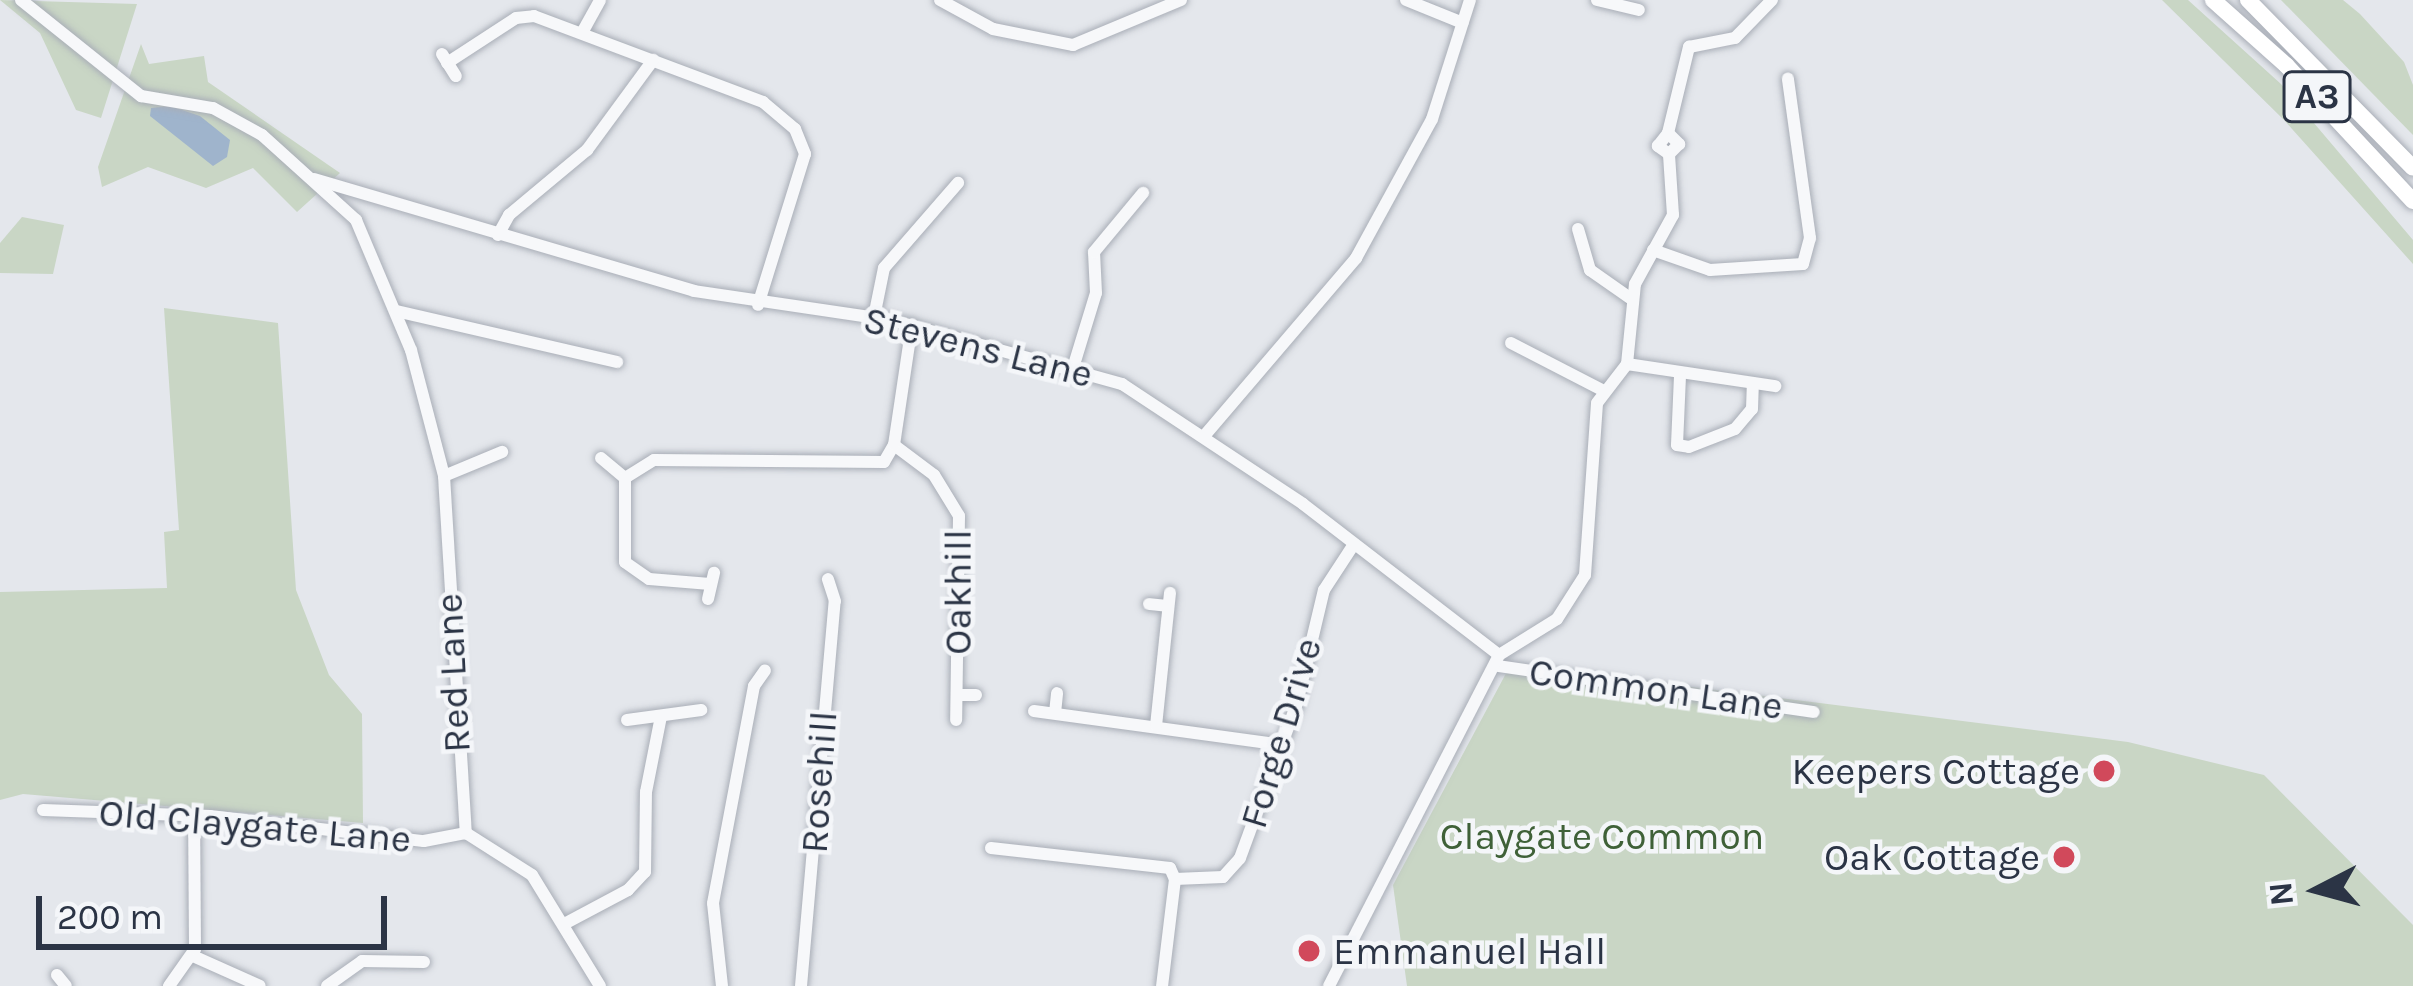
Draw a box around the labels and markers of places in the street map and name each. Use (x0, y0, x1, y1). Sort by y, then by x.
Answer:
place label: Keepers Cottage (1792, 748, 2080, 794)
marker: Keepers Cottage (2091, 758, 2117, 784)
place label: Oak Cottage (1824, 834, 2040, 880)
marker: Oak Cottage (2051, 844, 2077, 870)
place label: Emmanuel Hall (1333, 928, 1606, 974)
marker: Emmanuel Hall (1296, 938, 1322, 964)

